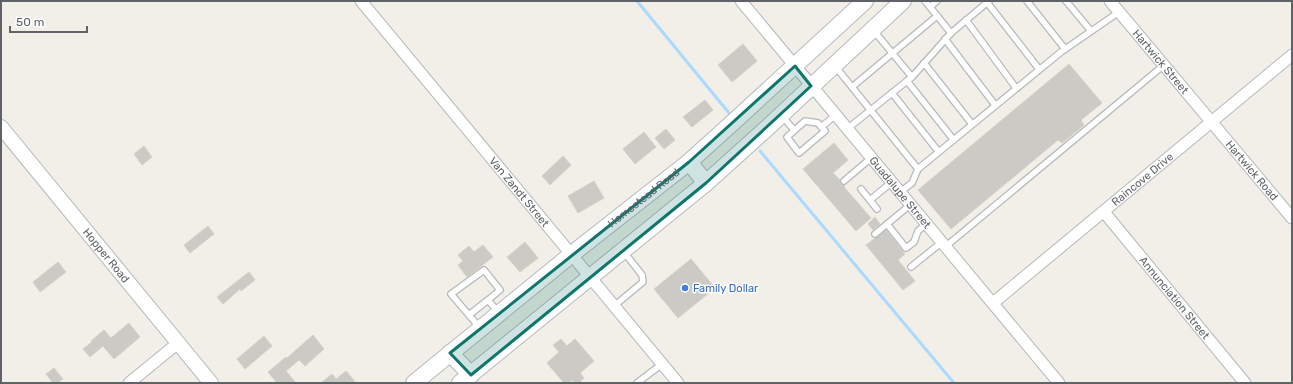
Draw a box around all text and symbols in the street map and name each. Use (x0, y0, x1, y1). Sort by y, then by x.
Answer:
scale bar (10, 8, 87, 34)
text: 50 m (16, 15, 44, 29)
street label: Hartwick Street (1130, 27, 1192, 97)
street label: Hartwick Road (1223, 138, 1281, 203)
street label: Raincove Drive (1109, 150, 1176, 209)
street label: Guadalupe Street (866, 154, 934, 232)
street label: Van Zandt Street (486, 155, 552, 230)
street label: Homestead Road (605, 166, 682, 230)
street label: Hopper Road (80, 226, 132, 285)
street label: Annunciation Street (1136, 254, 1213, 342)
place label: Family Dollar (693, 282, 759, 295)
marker: Family Dollar (680, 283, 690, 293)

